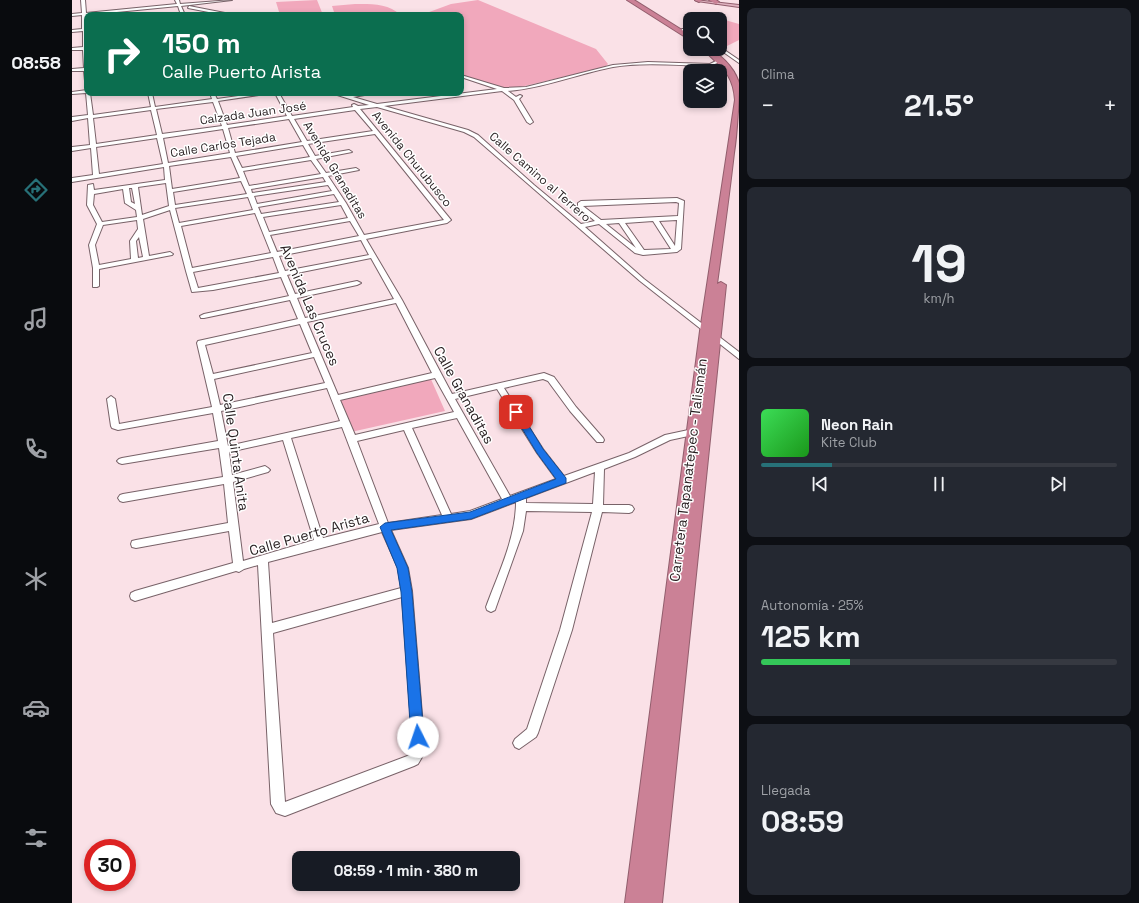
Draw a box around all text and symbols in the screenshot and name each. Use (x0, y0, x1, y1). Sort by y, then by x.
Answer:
map controls (683, 12, 727, 108)
button: search (683, 12, 727, 56)
text: 150 m (162, 25, 241, 61)
icon: right (96, 28, 148, 80)
text: 08:58 (11, 51, 61, 74)
text: Calle Puerto Arista (162, 60, 321, 83)
button: layers (683, 64, 727, 108)
text: Clima (761, 66, 794, 83)
text: 21.5° (904, 86, 974, 125)
text: − (761, 91, 775, 119)
text: + (1103, 91, 1117, 119)
street label: Calzada Juan José (199, 98, 307, 128)
street label: Avenida Churubusco (368, 108, 456, 210)
street label: Avenida Granaditas (299, 118, 371, 222)
street label: Calle Camino al Terrero (486, 128, 594, 226)
street label: Calle Carlos Tejada (169, 129, 277, 161)
icon: directions (22, 176, 50, 204)
text: 19 (911, 231, 967, 297)
street label: Avenida Las Cruces (276, 242, 344, 368)
text: km/h (924, 290, 954, 307)
icon: music (22, 305, 50, 333)
street label: Calle Granaditas (430, 343, 498, 447)
street label: Carretera Tapanatepec - Talismán (665, 357, 711, 583)
street label: Calle Quinta Anita (219, 392, 253, 512)
pin (499, 395, 533, 429)
icon: arrive (505, 401, 527, 423)
text: Neon Rain (821, 415, 893, 434)
text: Kite Club (821, 434, 877, 451)
icon: phone (22, 435, 50, 463)
icon: previous (809, 473, 831, 495)
icon: pause (928, 473, 950, 495)
icon: next (1047, 473, 1069, 495)
street label: Calle Puerto Arista (247, 508, 371, 560)
icon: climate (22, 565, 50, 593)
text: Autonomía · 25% (761, 597, 864, 614)
text: 125 km (761, 617, 861, 656)
icon: car (22, 694, 50, 722)
position arrow (397, 716, 439, 758)
text: Llegada (761, 782, 810, 799)
text: 08:59 (761, 802, 844, 841)
icon: filters (22, 824, 50, 852)
speed limit sign: 30 (84, 839, 136, 891)
text: 08:59 · 1 min · 380 m (334, 861, 478, 880)

